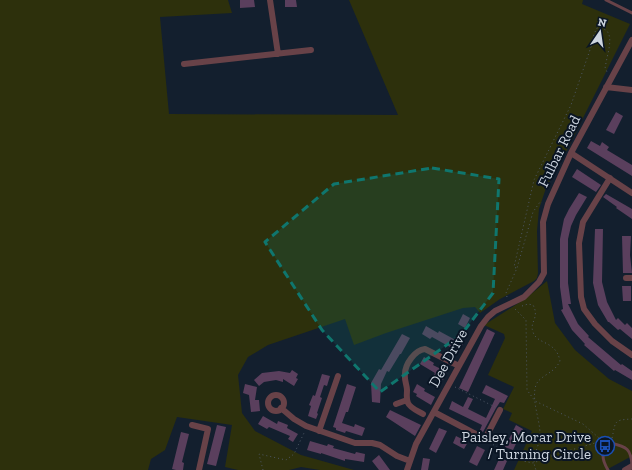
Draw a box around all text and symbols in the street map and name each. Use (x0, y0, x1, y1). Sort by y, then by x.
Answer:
north arrow (580, 12, 620, 52)
text: N (597, 15, 608, 30)
street label: Fulbar Road (534, 111, 584, 190)
street label: Dee Drive (425, 326, 471, 390)
place label: Paisley, Morar Drive / Turning Circle (461, 428, 591, 463)
bus stop icon: Paisley, Morar Drive / Turning Circle (594, 435, 616, 457)

